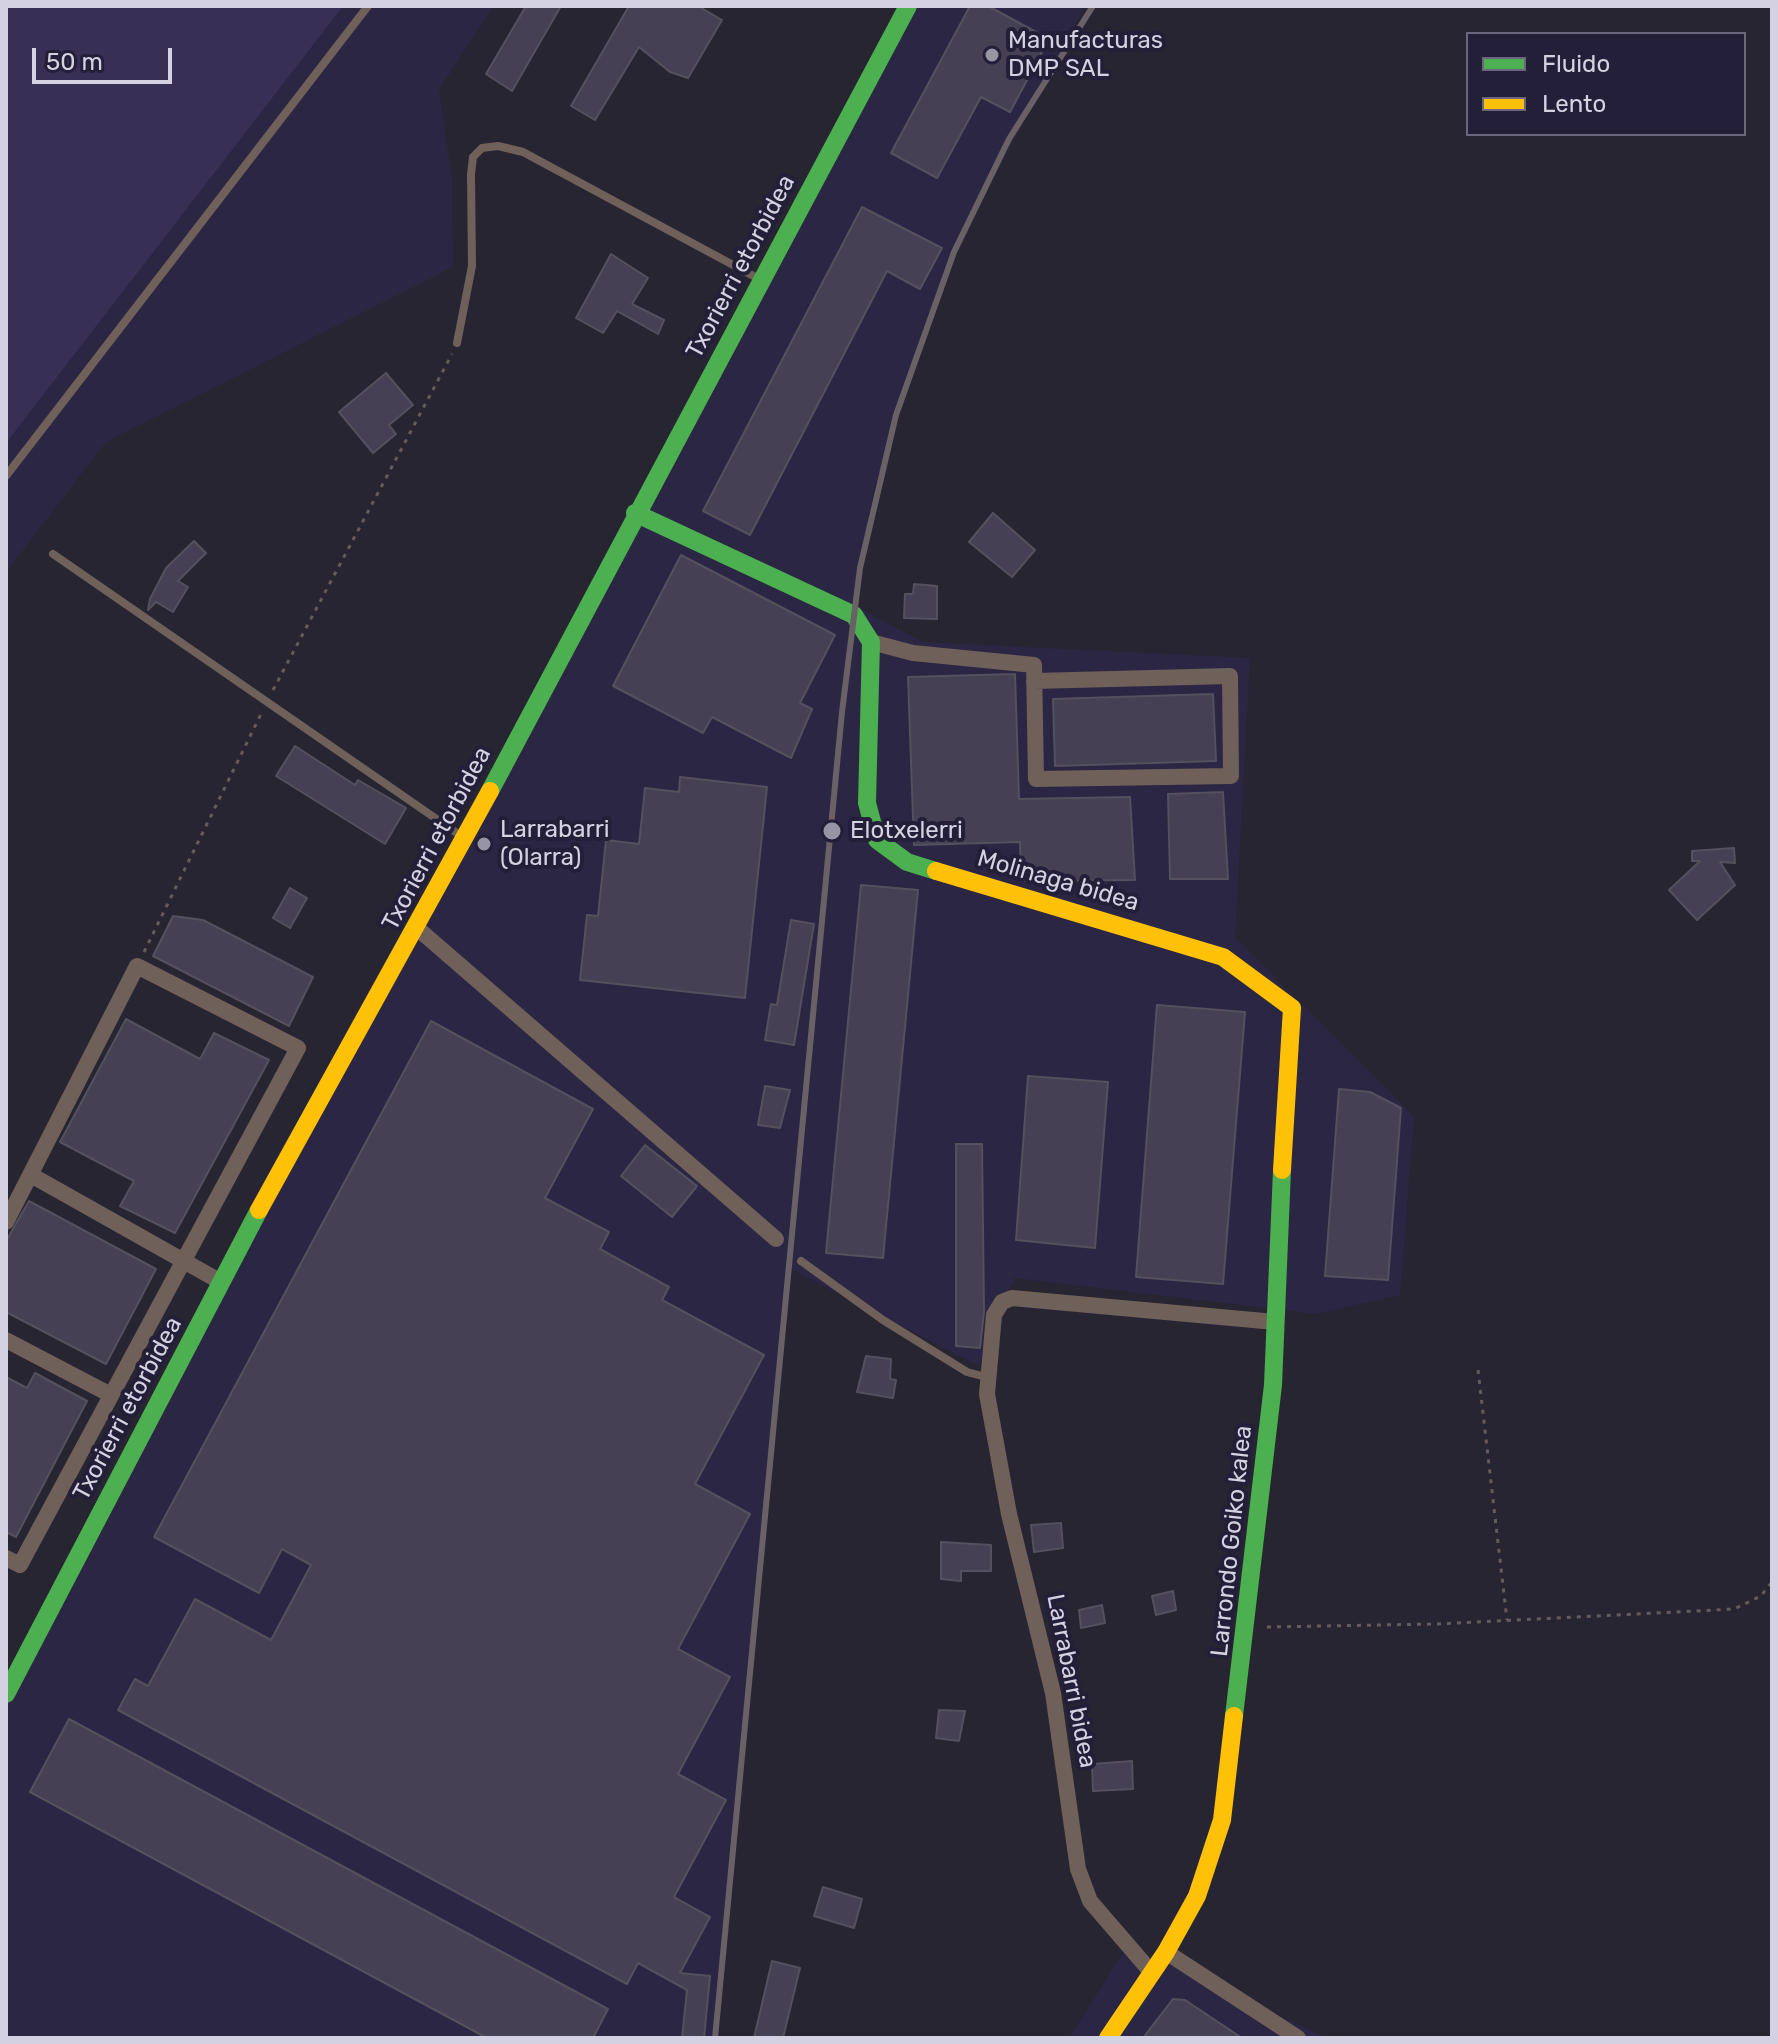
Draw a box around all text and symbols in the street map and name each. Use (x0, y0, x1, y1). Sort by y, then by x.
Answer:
place label: Manufacturas DMP SAL (1008, 27, 1163, 83)
scale bar (36, 32, 176, 82)
legend (1466, 32, 1746, 136)
marker: Manufacturas DMP SAL (983, 46, 1001, 64)
text: 50 m (46, 48, 103, 76)
text: Fluido (1542, 50, 1610, 78)
text: Lento (1542, 90, 1606, 118)
street label: Txorierri etorbidea (681, 170, 801, 364)
street label: Txorierri etorbidea (377, 742, 497, 936)
place label: Larrabarri (Olarra) (500, 816, 610, 872)
place label: Elotxelerri (850, 817, 963, 845)
marker: Elotxelerri (821, 820, 843, 842)
marker: Larrabarri (Olarra) (475, 835, 493, 853)
street label: Molinaga bidea (974, 844, 1142, 918)
street label: Txorierri etorbidea (68, 1312, 188, 1506)
street label: Larrondo Goiko kalea (1206, 1424, 1258, 1658)
street label: Larrabarri bidea (1040, 1592, 1102, 1770)

